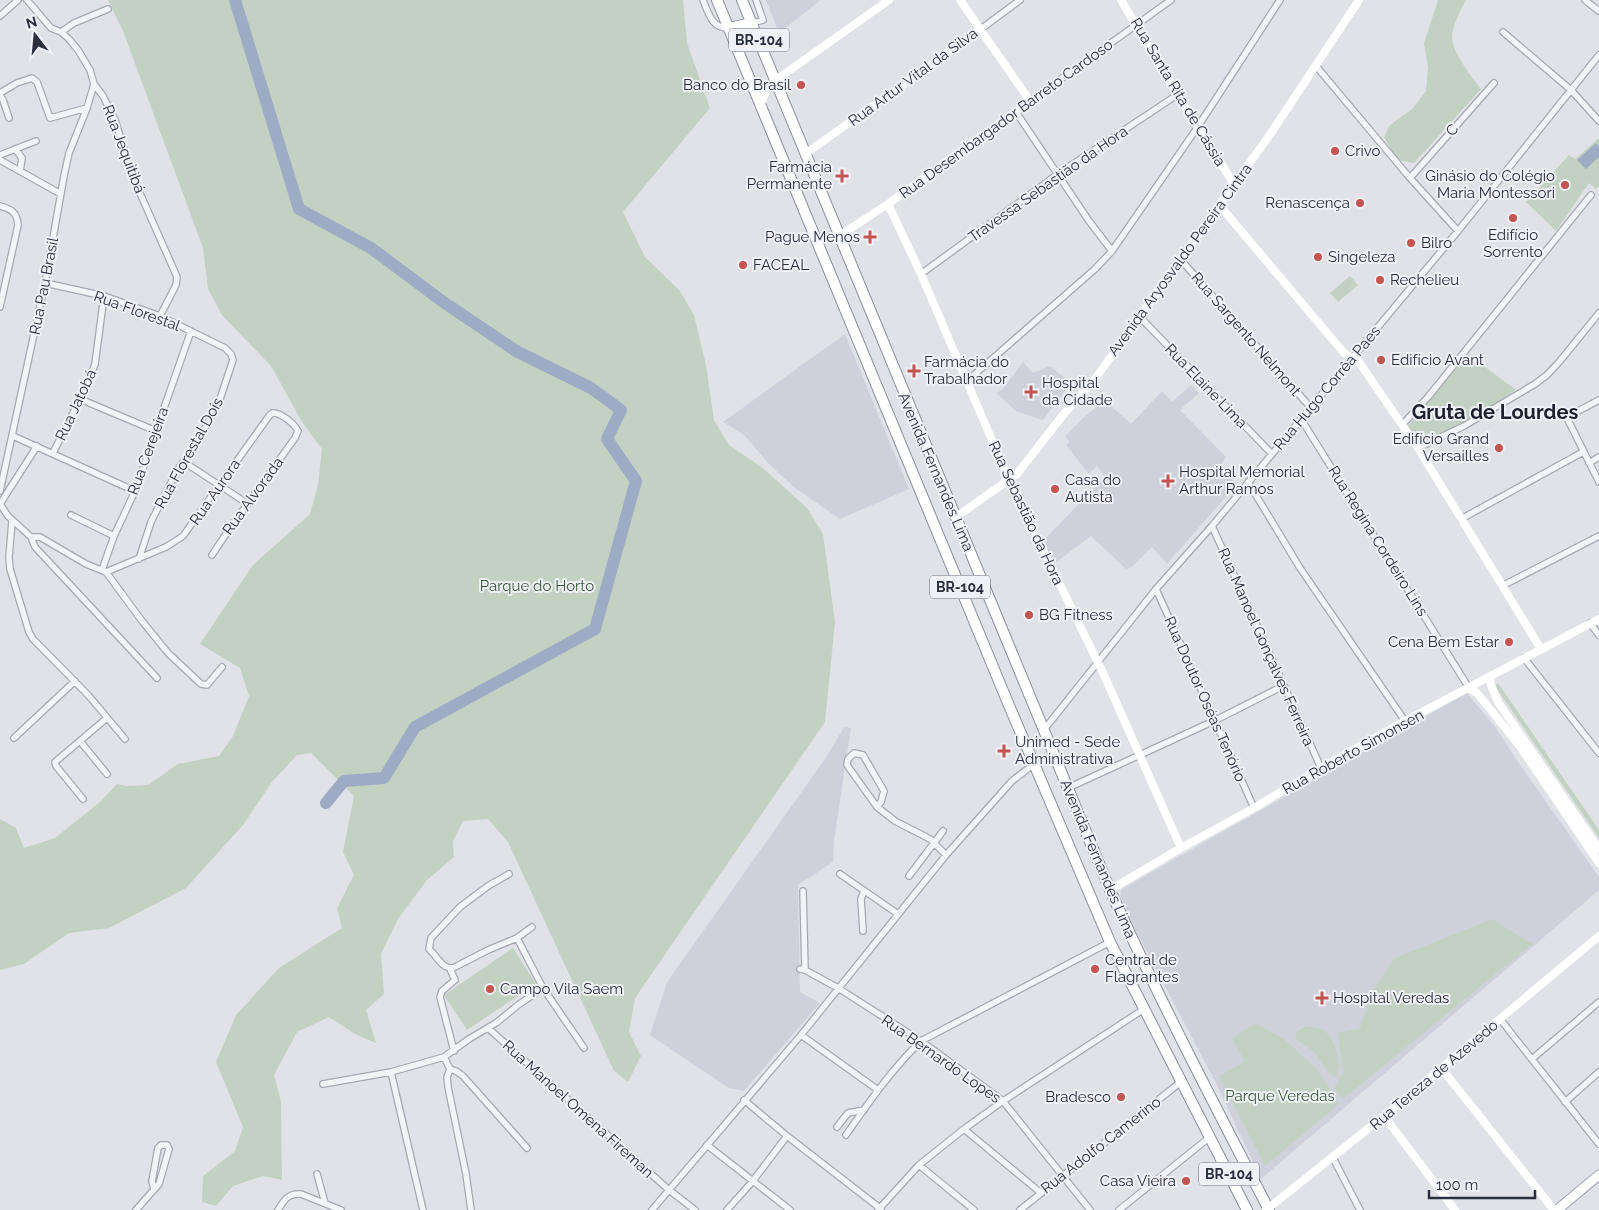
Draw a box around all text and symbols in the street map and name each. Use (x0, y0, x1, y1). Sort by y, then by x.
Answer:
north arrow (10, 10, 60, 60)
text: N (24, 13, 39, 32)
street label: Rua Santa Rita de Cássia (1127, 15, 1229, 169)
street label: Rua Artur Vital da Silva (845, 24, 981, 130)
road number: BR-104 (729, 28, 789, 52)
street label: Rua Desembargador Barreto Cardoso (896, 35, 1116, 203)
place label: Banco do Brasil (683, 76, 792, 94)
marker: Banco do Brasil (795, 79, 807, 91)
street label: Rua Jequitibá (99, 102, 149, 196)
street label: C (1442, 120, 1462, 140)
street label: Travessa Sebastião da Hora (965, 122, 1131, 246)
place label: Crivo (1345, 142, 1381, 160)
marker: Crivo (1329, 145, 1341, 157)
place label: Farmácia Permanente (747, 158, 832, 193)
street label: Avenida Aryosvaldo Pereira Cintra (1104, 160, 1256, 360)
place label: Ginásio do Colégio Maria Montessori (1425, 167, 1555, 202)
marker: Farmácia Permanente (836, 170, 848, 182)
marker: Ginásio do Colégio Maria Montessori (1559, 179, 1571, 191)
place label: Renascença (1265, 194, 1350, 212)
marker: Renascença (1354, 197, 1366, 209)
marker: Edifício Sorrento (1507, 212, 1519, 224)
place label: Edifício Sorrento (1483, 226, 1543, 261)
place label: Pague Menos (765, 228, 860, 246)
marker: Pague Menos (864, 231, 876, 243)
place label: Bilro (1421, 234, 1452, 252)
street label: Rua Pau Brasil (26, 235, 62, 336)
marker: Bilro (1405, 237, 1417, 249)
place label: Singeleza (1328, 248, 1396, 266)
marker: Singeleza (1312, 251, 1324, 263)
place label: FACEAL (753, 256, 809, 274)
marker: FACEAL (737, 259, 749, 271)
street label: Rua Sargento Nelmont (1187, 268, 1305, 400)
place label: Rechelieu (1390, 271, 1459, 289)
marker: Rechelieu (1374, 274, 1386, 286)
street label: Rua Florestal (91, 287, 184, 335)
street label: Rua Hugo Corrêa Paes (1270, 322, 1384, 454)
street label: Rua Elaine Lima (1161, 340, 1251, 432)
place label: Edifício Avant (1391, 351, 1484, 369)
place label: Farmácia do Trabalhador (924, 353, 1009, 388)
marker: Edifício Avant (1375, 354, 1387, 366)
marker: Farmácia do Trabalhador (908, 365, 920, 377)
street label: Rua Jatobá (52, 366, 100, 444)
place label: Hospital da Cidade (1042, 374, 1113, 409)
marker: Hospital da Cidade (1024, 385, 1038, 399)
street label: Avenida Fernandes Lima (894, 390, 978, 554)
street label: Rua Florestal Dois (151, 394, 227, 512)
district label: Gruta de Lourdes (1412, 400, 1578, 424)
street label: Rua Cerejeira (124, 405, 172, 497)
place label: Edifício Grand Versailles (1393, 430, 1489, 465)
street label: Rua Sebastião da Hora (985, 438, 1067, 588)
marker: Edifício Grand Versailles (1493, 442, 1505, 454)
street label: Rua Alvorada (219, 454, 287, 538)
street label: Rua Aurora (186, 456, 244, 528)
place label: Hospital Memorial Arthur Ramos (1179, 463, 1306, 498)
street label: Rua Regina Cordeiro Lins (1324, 463, 1432, 619)
place label: Casa do Autista (1065, 471, 1121, 506)
marker: Hospital Memorial Arthur Ramos (1161, 474, 1175, 488)
marker: Casa do Autista (1049, 483, 1061, 495)
street label: Rua Manoel Gonçalves Ferreira (1214, 545, 1318, 749)
road number: BR-104 (930, 576, 990, 598)
park label: Parque do Horto (480, 577, 594, 595)
place label: BG Fitness (1039, 606, 1113, 624)
marker: BG Fitness (1023, 609, 1035, 621)
street label: Rua Doutor Oséas Tenório (1160, 613, 1250, 785)
place label: Cena Bem Estar (1388, 633, 1500, 651)
marker: Cena Bem Estar (1503, 636, 1515, 648)
street label: Rua Roberto Simonsen (1279, 706, 1427, 798)
place label: Unimed - Sede Administrativa (1015, 733, 1120, 768)
marker: Unimed - Sede Administrativa (997, 744, 1011, 758)
street label: Avenida Fernandes Lima (1056, 777, 1140, 941)
place label: Central de Flagrantes (1105, 951, 1178, 986)
marker: Central de Flagrantes (1089, 963, 1101, 975)
place label: Campo Vila Saem (500, 980, 623, 998)
marker: Campo Vila Saem (484, 983, 496, 995)
place label: Hospital Veredas (1333, 989, 1449, 1007)
marker: Hospital Veredas (1315, 991, 1329, 1005)
street label: Rua Bernardo Lopes (878, 1011, 1004, 1107)
street label: Rua Tereza de Azevedo (1366, 1016, 1502, 1134)
street label: Rua Manoel Omena Fireman (499, 1036, 657, 1182)
park label: Parque Veredas (1225, 1087, 1335, 1105)
place label: Bradesco (1045, 1088, 1111, 1106)
marker: Bradesco (1115, 1091, 1127, 1103)
street label: Rua Adolfo Camerino (1038, 1093, 1165, 1197)
road number: BR-104 (1199, 1162, 1259, 1186)
scale bar (1429, 1168, 1535, 1200)
place label: Casa Vieira (1100, 1172, 1176, 1190)
marker: Casa Vieira (1180, 1175, 1192, 1187)
text: 100 m (1436, 1176, 1478, 1194)

